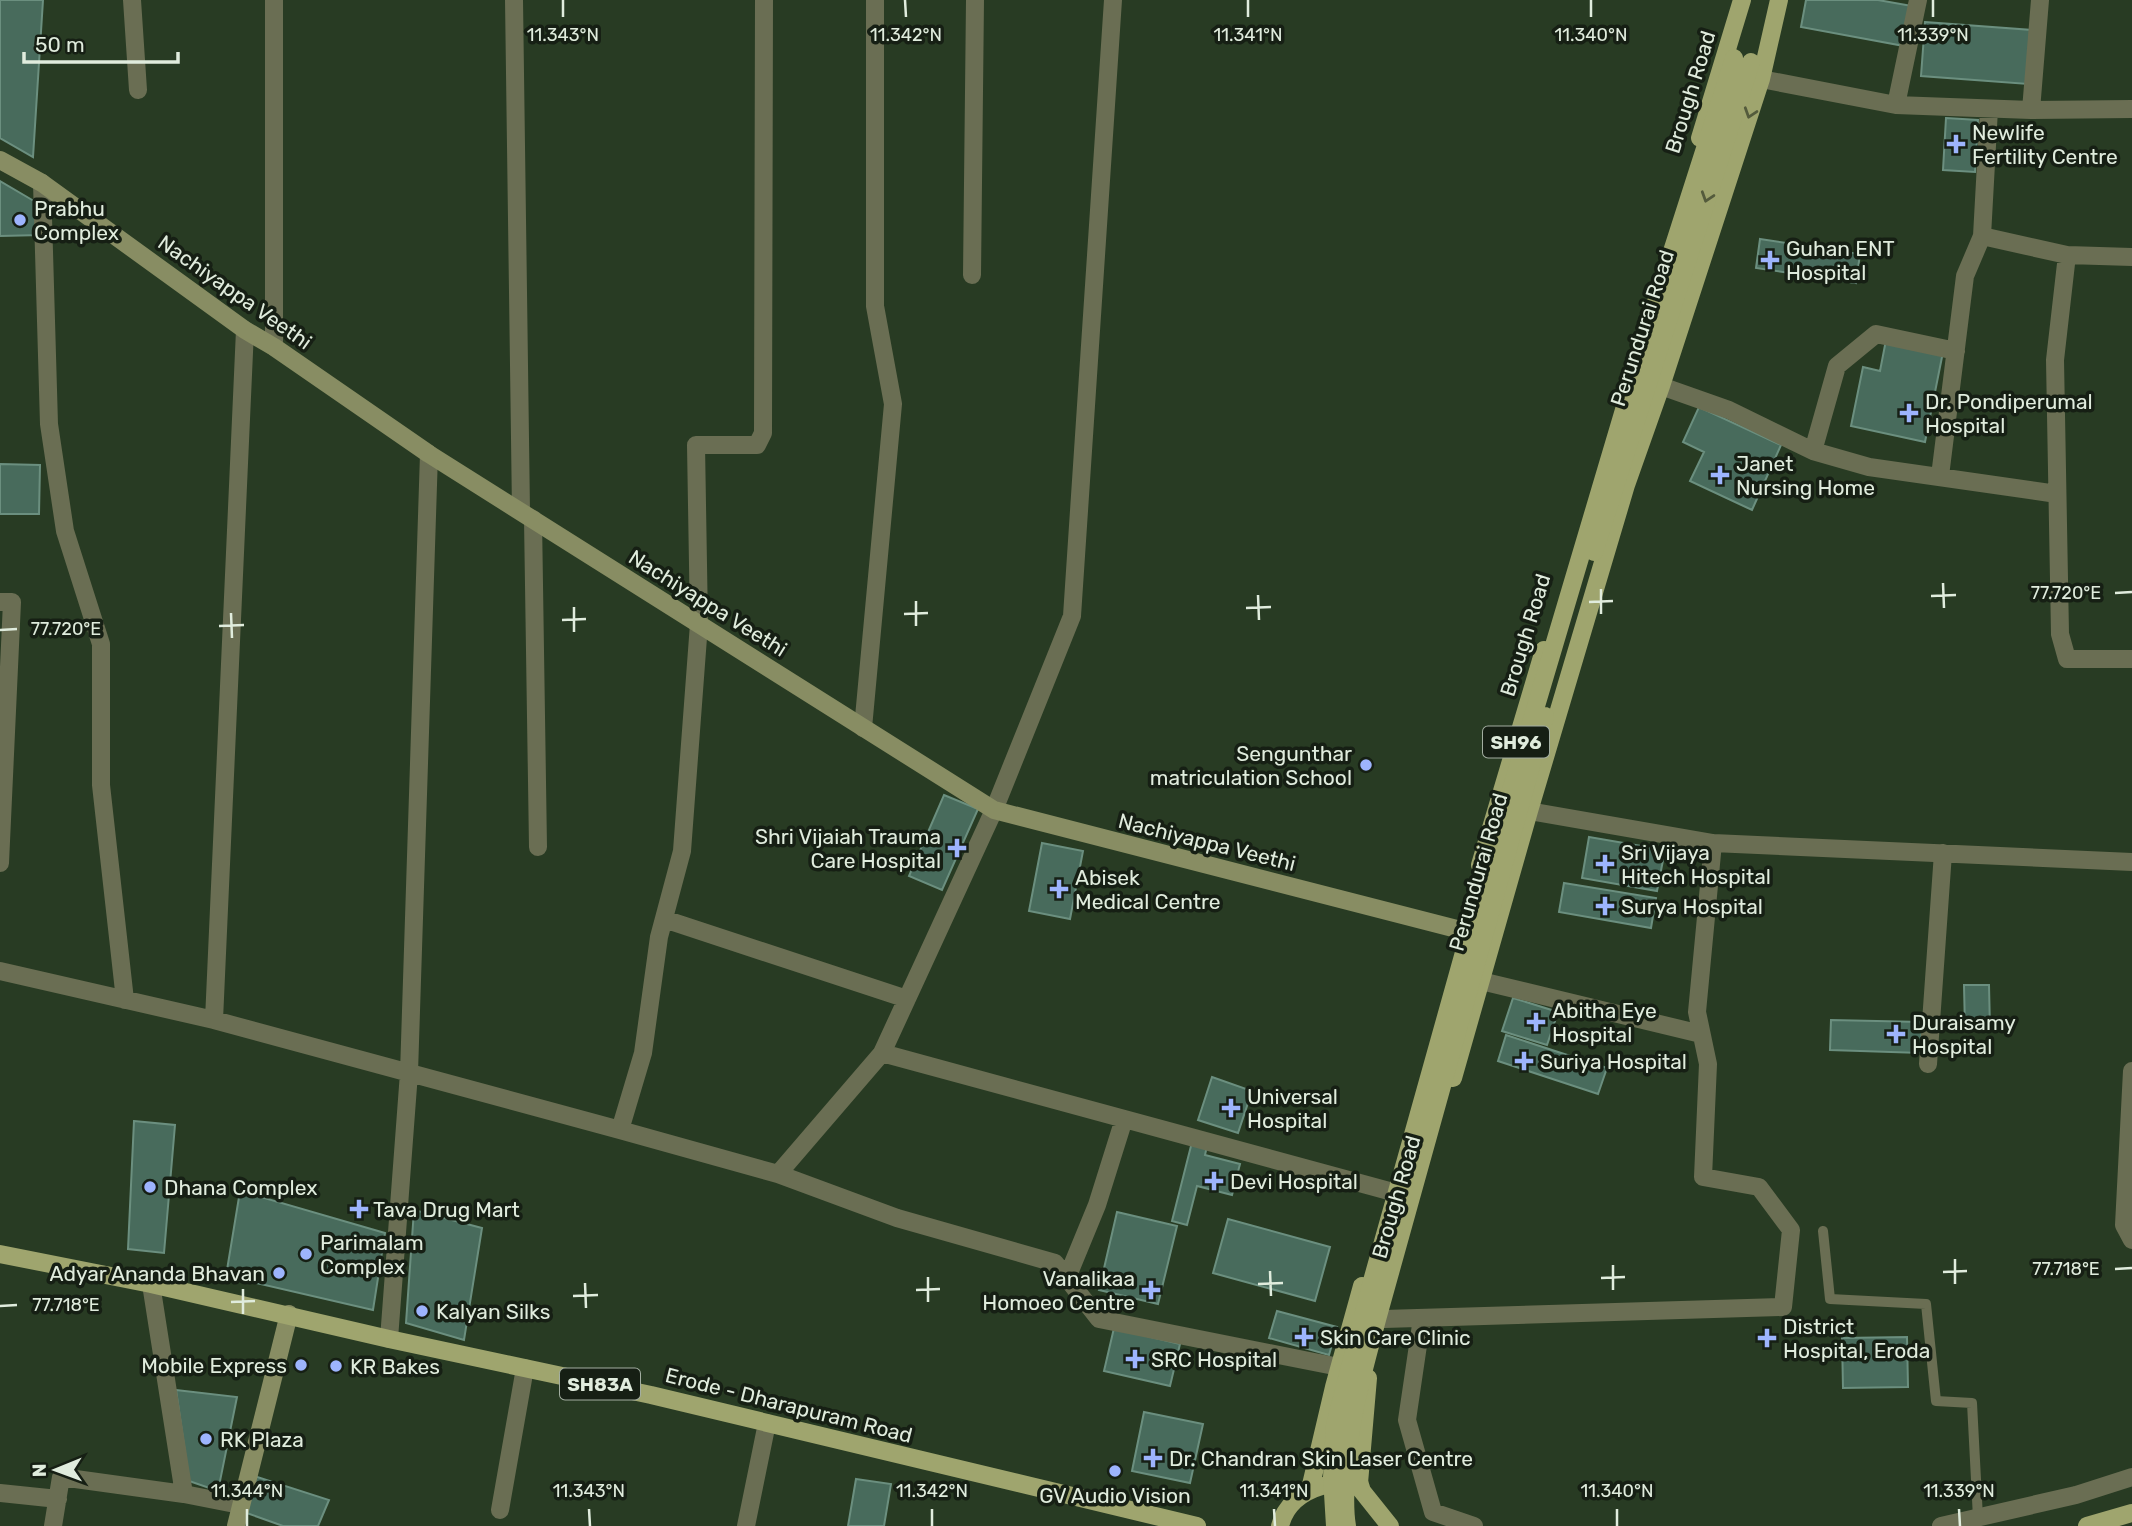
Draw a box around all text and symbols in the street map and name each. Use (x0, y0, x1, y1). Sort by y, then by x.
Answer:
scale bar (24, 21, 178, 65)
text: 11.343°N (527, 24, 599, 46)
text: 11.342°N (870, 24, 942, 46)
text: 11.341°N (1214, 24, 1282, 46)
text: 11.340°N (1555, 24, 1627, 46)
text: 11.339°N (1897, 24, 1969, 46)
street label: Brough Road (1660, 28, 1720, 156)
text: 50 m (35, 32, 85, 57)
one-way arrow (1743, 107, 1758, 119)
place label: Newlife Fertility Centre (1972, 120, 2118, 169)
marker: Newlife Fertility Centre (1946, 134, 1966, 154)
one-way arrow (1701, 190, 1716, 202)
place label: Prabhu Complex (34, 196, 119, 245)
marker: Prabhu Complex (12, 212, 28, 228)
street label: Nachiyappa Veethi (153, 230, 317, 354)
place label: Guhan ENT Hospital (1786, 236, 1895, 285)
street label: Perundurai Road (1605, 247, 1679, 409)
marker: Guhan ENT Hospital (1760, 250, 1780, 270)
place label: Dr. Pondiperumal Hospital (1925, 389, 2093, 438)
marker: Dr. Pondiperumal Hospital (1899, 403, 1919, 423)
place label: Janet Nursing Home (1736, 451, 1875, 500)
marker: Janet Nursing Home (1710, 465, 1730, 485)
street label: Nachiyappa Veethi (624, 544, 792, 662)
street label: Brough Road (1495, 571, 1555, 699)
text: 77.720°E (2031, 582, 2101, 604)
text: 77.720°E (31, 618, 101, 640)
road number: SH96 (1483, 726, 1549, 758)
place label: Sengunthar matriculation School (1150, 741, 1352, 790)
marker: Sengunthar matriculation School (1358, 757, 1374, 773)
street label: Perundurai Road (1444, 790, 1512, 954)
street label: Nachiyappa Veethi (1116, 808, 1298, 876)
place label: Shri Vijaiah Trauma Care Hospital (755, 824, 941, 873)
marker: Shri Vijaiah Trauma Care Hospital (947, 838, 967, 858)
place label: Sri Vijaya Hitech Hospital (1621, 840, 1771, 889)
marker: Sri Vijaya Hitech Hospital (1595, 854, 1615, 874)
place label: Abisek Medical Centre (1075, 865, 1221, 914)
marker: Abisek Medical Centre (1049, 879, 1069, 899)
place label: Surya Hospital (1621, 894, 1763, 919)
marker: Surya Hospital (1595, 896, 1615, 916)
place label: Abitha Eye Hospital (1552, 998, 1657, 1047)
place label: Duraisamy Hospital (1912, 1010, 2016, 1059)
marker: Abitha Eye Hospital (1526, 1012, 1546, 1032)
marker: Duraisamy Hospital (1886, 1024, 1906, 1044)
place label: Suriya Hospital (1540, 1049, 1687, 1074)
marker: Suriya Hospital (1514, 1051, 1534, 1071)
place label: Universal Hospital (1247, 1084, 1338, 1133)
marker: Universal Hospital (1221, 1098, 1241, 1118)
street label: Brough Road (1367, 1133, 1425, 1261)
place label: Devi Hospital (1230, 1169, 1358, 1194)
marker: Devi Hospital (1204, 1171, 1224, 1191)
place label: Dhana Complex (164, 1175, 318, 1200)
marker: Dhana Complex (142, 1179, 158, 1195)
place label: Tava Drug Mart (373, 1197, 520, 1222)
marker: Tava Drug Mart (351, 1201, 367, 1217)
place label: Parimalam Complex (320, 1230, 424, 1279)
marker: Parimalam Complex (298, 1246, 314, 1262)
text: 77.718°E (2032, 1258, 2100, 1280)
place label: Adyar Ananda Bhavan (50, 1261, 265, 1286)
marker: Adyar Ananda Bhavan (271, 1265, 287, 1281)
place label: Vanalikaa Homoeo Centre (982, 1266, 1135, 1315)
marker: Vanalikaa Homoeo Centre (1141, 1280, 1161, 1300)
text: 77.718°E (32, 1294, 100, 1316)
place label: Kalyan Silks (436, 1299, 550, 1324)
marker: Kalyan Silks (414, 1303, 430, 1319)
place label: District Hospital, Eroda (1783, 1314, 1930, 1363)
place label: Skin Care Clinic (1320, 1325, 1471, 1350)
marker: Skin Care Clinic (1294, 1327, 1314, 1347)
marker: District Hospital, Eroda (1757, 1328, 1777, 1348)
place label: SRC Hospital (1151, 1347, 1277, 1372)
marker: SRC Hospital (1125, 1349, 1145, 1369)
place label: Mobile Express (141, 1353, 287, 1378)
place label: KR Bakes (350, 1354, 440, 1379)
marker: Mobile Express (293, 1357, 309, 1373)
marker: KR Bakes (328, 1358, 344, 1374)
street label: Erode - Dharapuram Road (663, 1362, 915, 1448)
road number: SH83A (560, 1368, 640, 1400)
place label: RK Plaza (220, 1427, 304, 1452)
marker: RK Plaza (198, 1431, 214, 1447)
north arrow (21, 1435, 91, 1505)
place label: Dr. Chandran Skin Laser Centre (1169, 1446, 1473, 1471)
marker: Dr. Chandran Skin Laser Centre (1143, 1448, 1163, 1468)
text: N (28, 1463, 51, 1477)
marker: GV Audio Vision (1107, 1463, 1123, 1479)
text: 11.344°N (211, 1480, 283, 1502)
text: 11.343°N (553, 1480, 625, 1502)
text: 11.342°N (896, 1480, 968, 1502)
text: 11.341°N (1240, 1480, 1308, 1502)
text: 11.340°N (1581, 1480, 1653, 1502)
text: 11.339°N (1923, 1480, 1995, 1502)
place label: GV Audio Vision (1039, 1483, 1191, 1508)

